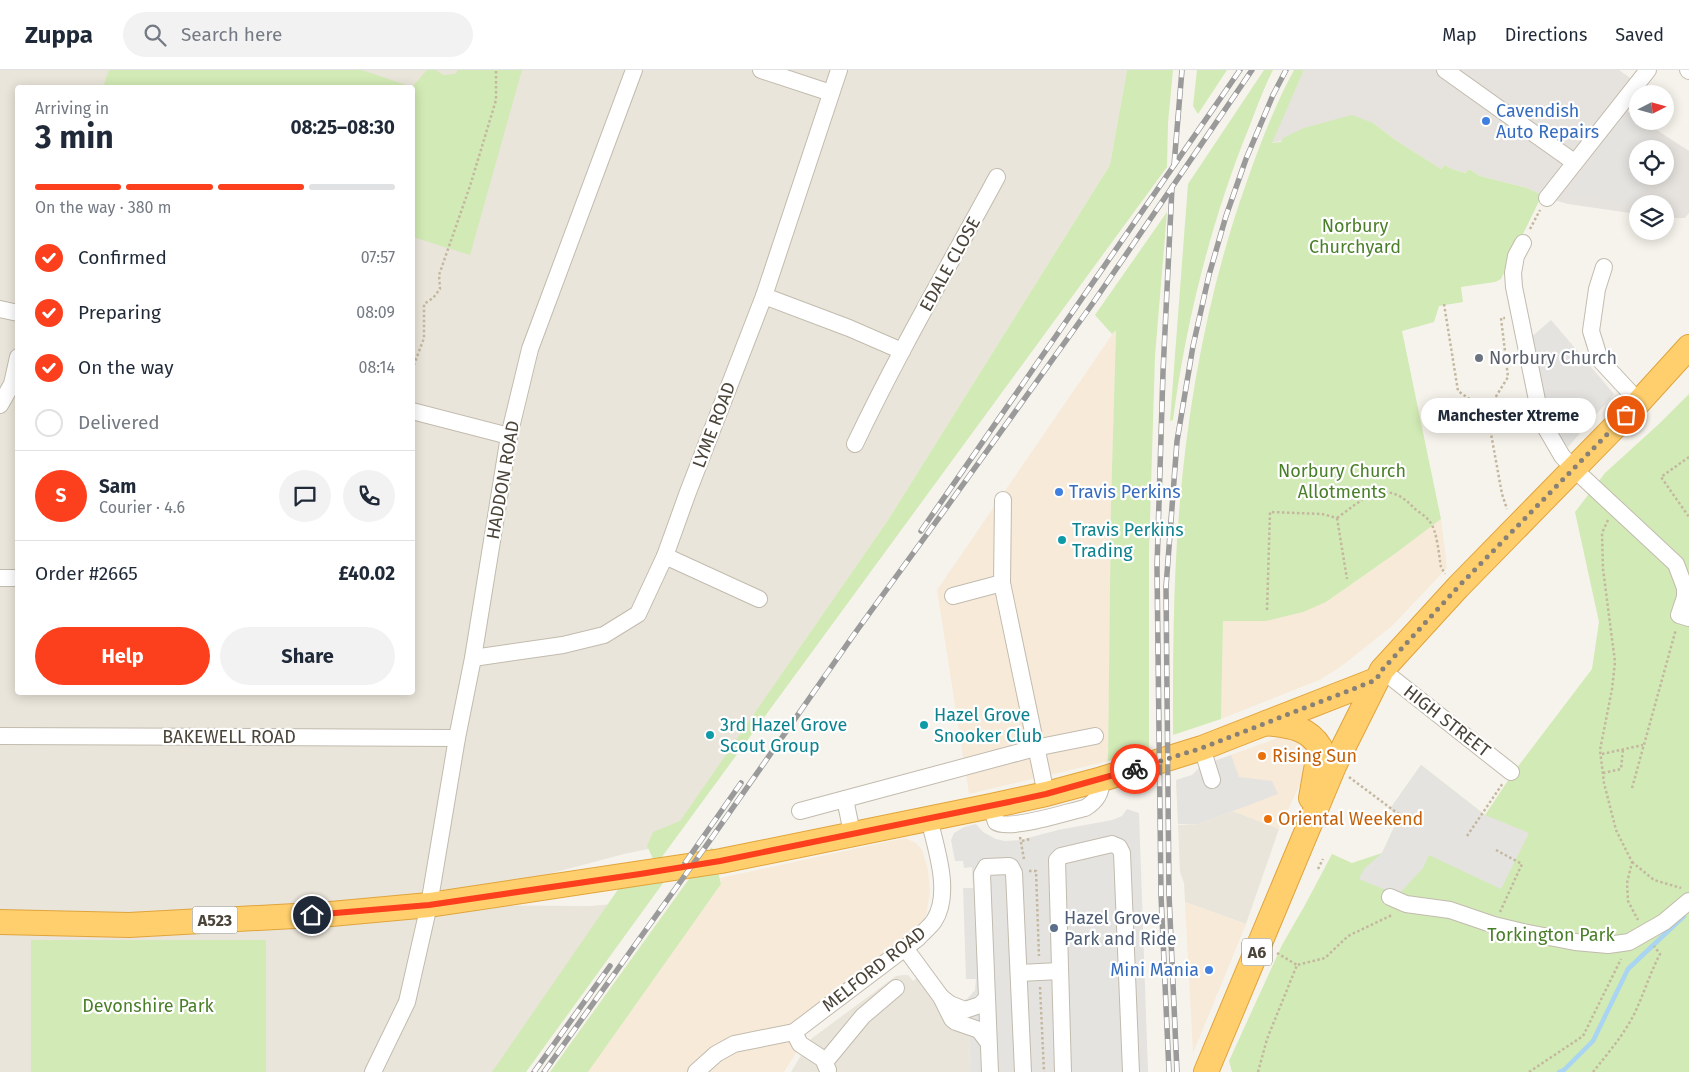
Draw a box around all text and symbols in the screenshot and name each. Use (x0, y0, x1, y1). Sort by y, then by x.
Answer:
search box (123, 12, 473, 57)
text: Zuppa (25, 21, 93, 49)
icon: search (141, 21, 169, 49)
text: Search here (181, 23, 282, 46)
text: Map (1442, 24, 1477, 46)
text: Directions (1505, 24, 1587, 46)
text: Saved (1615, 24, 1664, 46)
north arrow (1629, 85, 1674, 130)
map controls (1629, 85, 1674, 240)
text: Arriving in (35, 99, 109, 118)
place label: Cavendish Auto Repairs (1496, 100, 1599, 143)
marker: Cavendish Auto Repairs (1480, 115, 1492, 127)
text: 08:25–08:30 (290, 116, 395, 139)
text: 3 min (35, 118, 114, 156)
button: locate (1629, 140, 1674, 185)
button: layers (1629, 195, 1674, 240)
text: On the way · 380 m (35, 198, 171, 217)
street label: EDALE CLOSE (915, 213, 985, 315)
park label: Norbury Churchyard (1309, 215, 1401, 258)
icon: check (35, 244, 63, 272)
text: Confirmed (78, 246, 167, 269)
text: 07:57 (361, 248, 395, 267)
icon: check (35, 299, 63, 327)
text: Preparing (78, 301, 161, 324)
text: 08:09 (356, 303, 395, 322)
place label: Norbury Church (1489, 347, 1617, 369)
marker: Norbury Church (1473, 352, 1485, 364)
icon: check (35, 354, 63, 382)
text: On the way (78, 356, 174, 379)
text: 08:14 (359, 358, 395, 377)
street label: LYME ROAD (688, 379, 740, 471)
pin (1605, 394, 1647, 436)
callout: Manchester Xtreme (1421, 398, 1596, 432)
icon: bag (1612, 401, 1640, 429)
text: Manchester Xtreme (1438, 406, 1579, 425)
text: Delivered (78, 411, 160, 434)
street label: HADDON ROAD (482, 419, 524, 541)
park label: Norbury Church Allotments (1278, 460, 1406, 503)
button: chat (279, 470, 331, 522)
button: phone (343, 470, 395, 522)
text: Sam (99, 475, 136, 498)
place label: Travis Perkins (1069, 481, 1181, 503)
text: S (56, 484, 66, 507)
marker: Travis Perkins (1053, 486, 1065, 498)
text: Courier · 4.6 (99, 498, 185, 517)
place label: Travis Perkins Trading (1072, 519, 1184, 562)
marker: Travis Perkins Trading (1056, 534, 1068, 546)
text: Order #2665 (35, 562, 138, 585)
text: £40.02 (338, 562, 395, 585)
button: Help (35, 627, 210, 685)
button: Share (220, 627, 395, 685)
street label: HIGH STREET (1399, 680, 1495, 762)
place label: Hazel Grove Snooker Club (934, 704, 1042, 747)
place label: 3rd Hazel Grove Scout Group (720, 714, 847, 757)
marker: Hazel Grove Snooker Club (918, 719, 930, 731)
street label: BAKEWELL ROAD (162, 726, 296, 748)
marker: 3rd Hazel Grove Scout Group (704, 729, 716, 741)
courier (1110, 744, 1160, 794)
place label: Rising Sun (1272, 745, 1357, 767)
marker: Rising Sun (1256, 750, 1268, 762)
icon: bike (1121, 755, 1149, 783)
place label: Oriental Weekend (1278, 808, 1423, 830)
marker: Oriental Weekend (1262, 813, 1274, 825)
pin (291, 894, 333, 936)
icon: home (298, 901, 326, 929)
road number: A523 (192, 906, 238, 934)
place label: Hazel Grove Park and Ride (1064, 907, 1177, 950)
street label: MELFORD ROAD (818, 922, 930, 1016)
marker: Hazel Grove Park and Ride (1048, 922, 1060, 934)
park label: Torkington Park (1487, 924, 1616, 946)
road number: A6 (1242, 939, 1272, 966)
place label: Mini Mania (1110, 959, 1199, 981)
marker: Mini Mania (1203, 964, 1215, 976)
park label: Devonshire Park (82, 995, 215, 1017)

